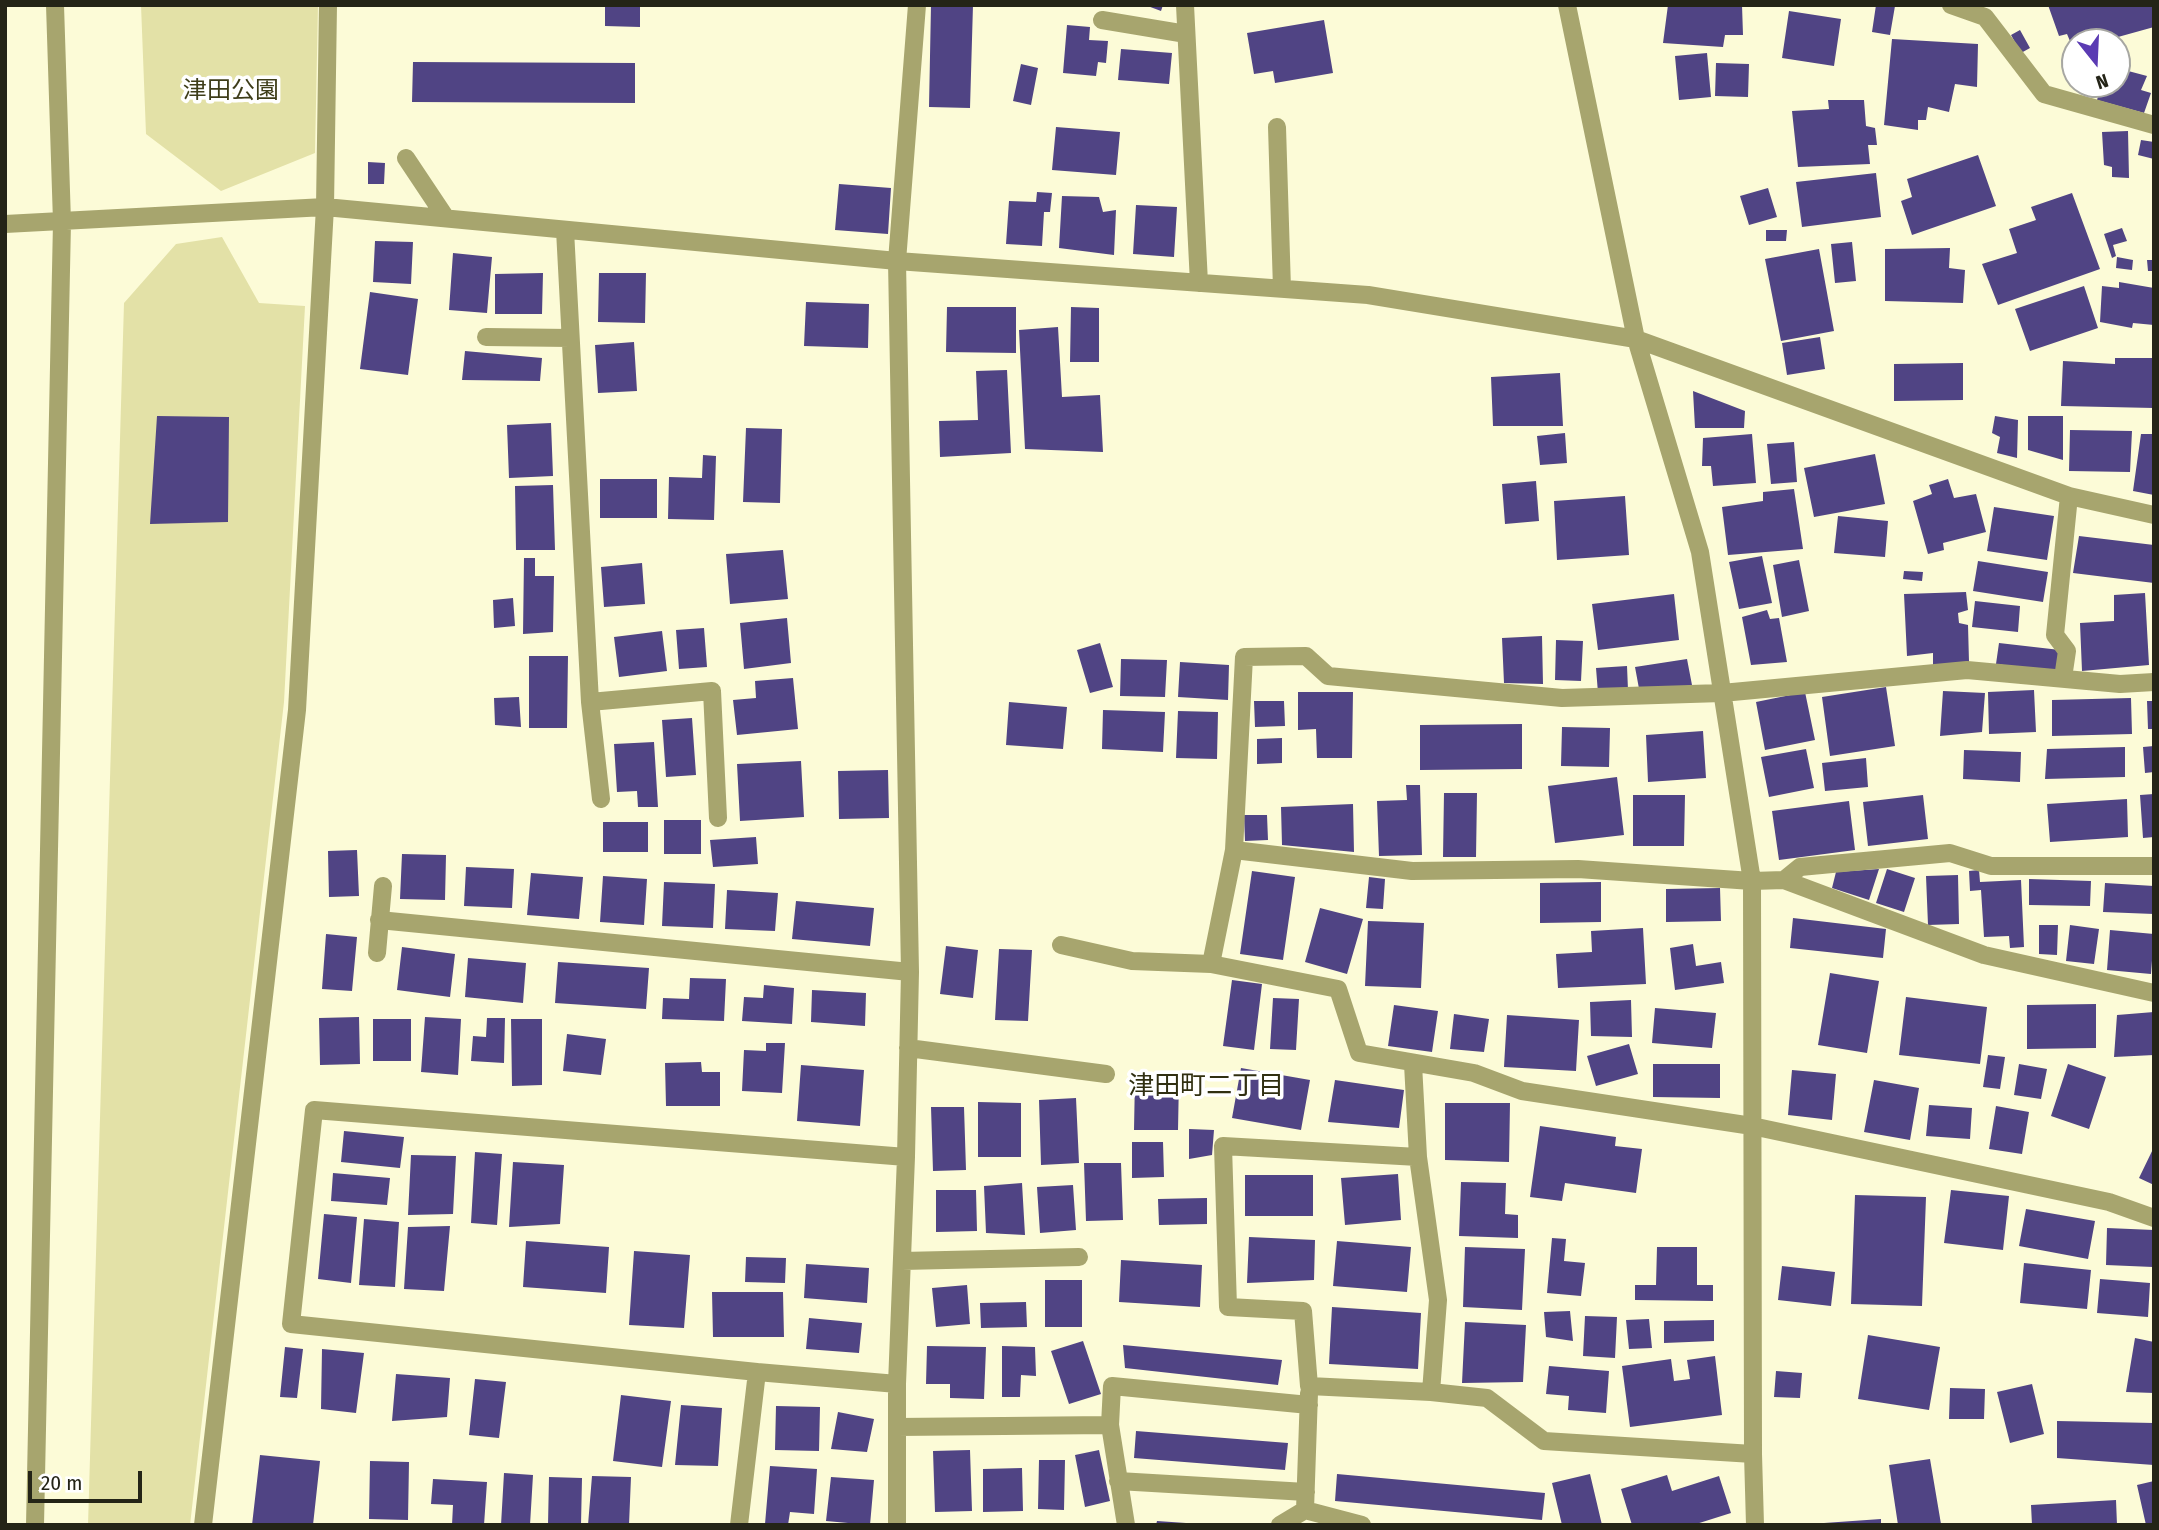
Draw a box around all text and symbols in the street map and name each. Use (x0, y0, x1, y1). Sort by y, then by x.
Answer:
north arrow (2061, 28, 2131, 98)
text: N (2093, 69, 2111, 94)
park label: 津田公園 (183, 77, 279, 105)
district label: 津田町二丁目 (1128, 1071, 1284, 1103)
scale bar (32, 1456, 145, 1500)
text: 20 m (41, 1470, 82, 1496)

